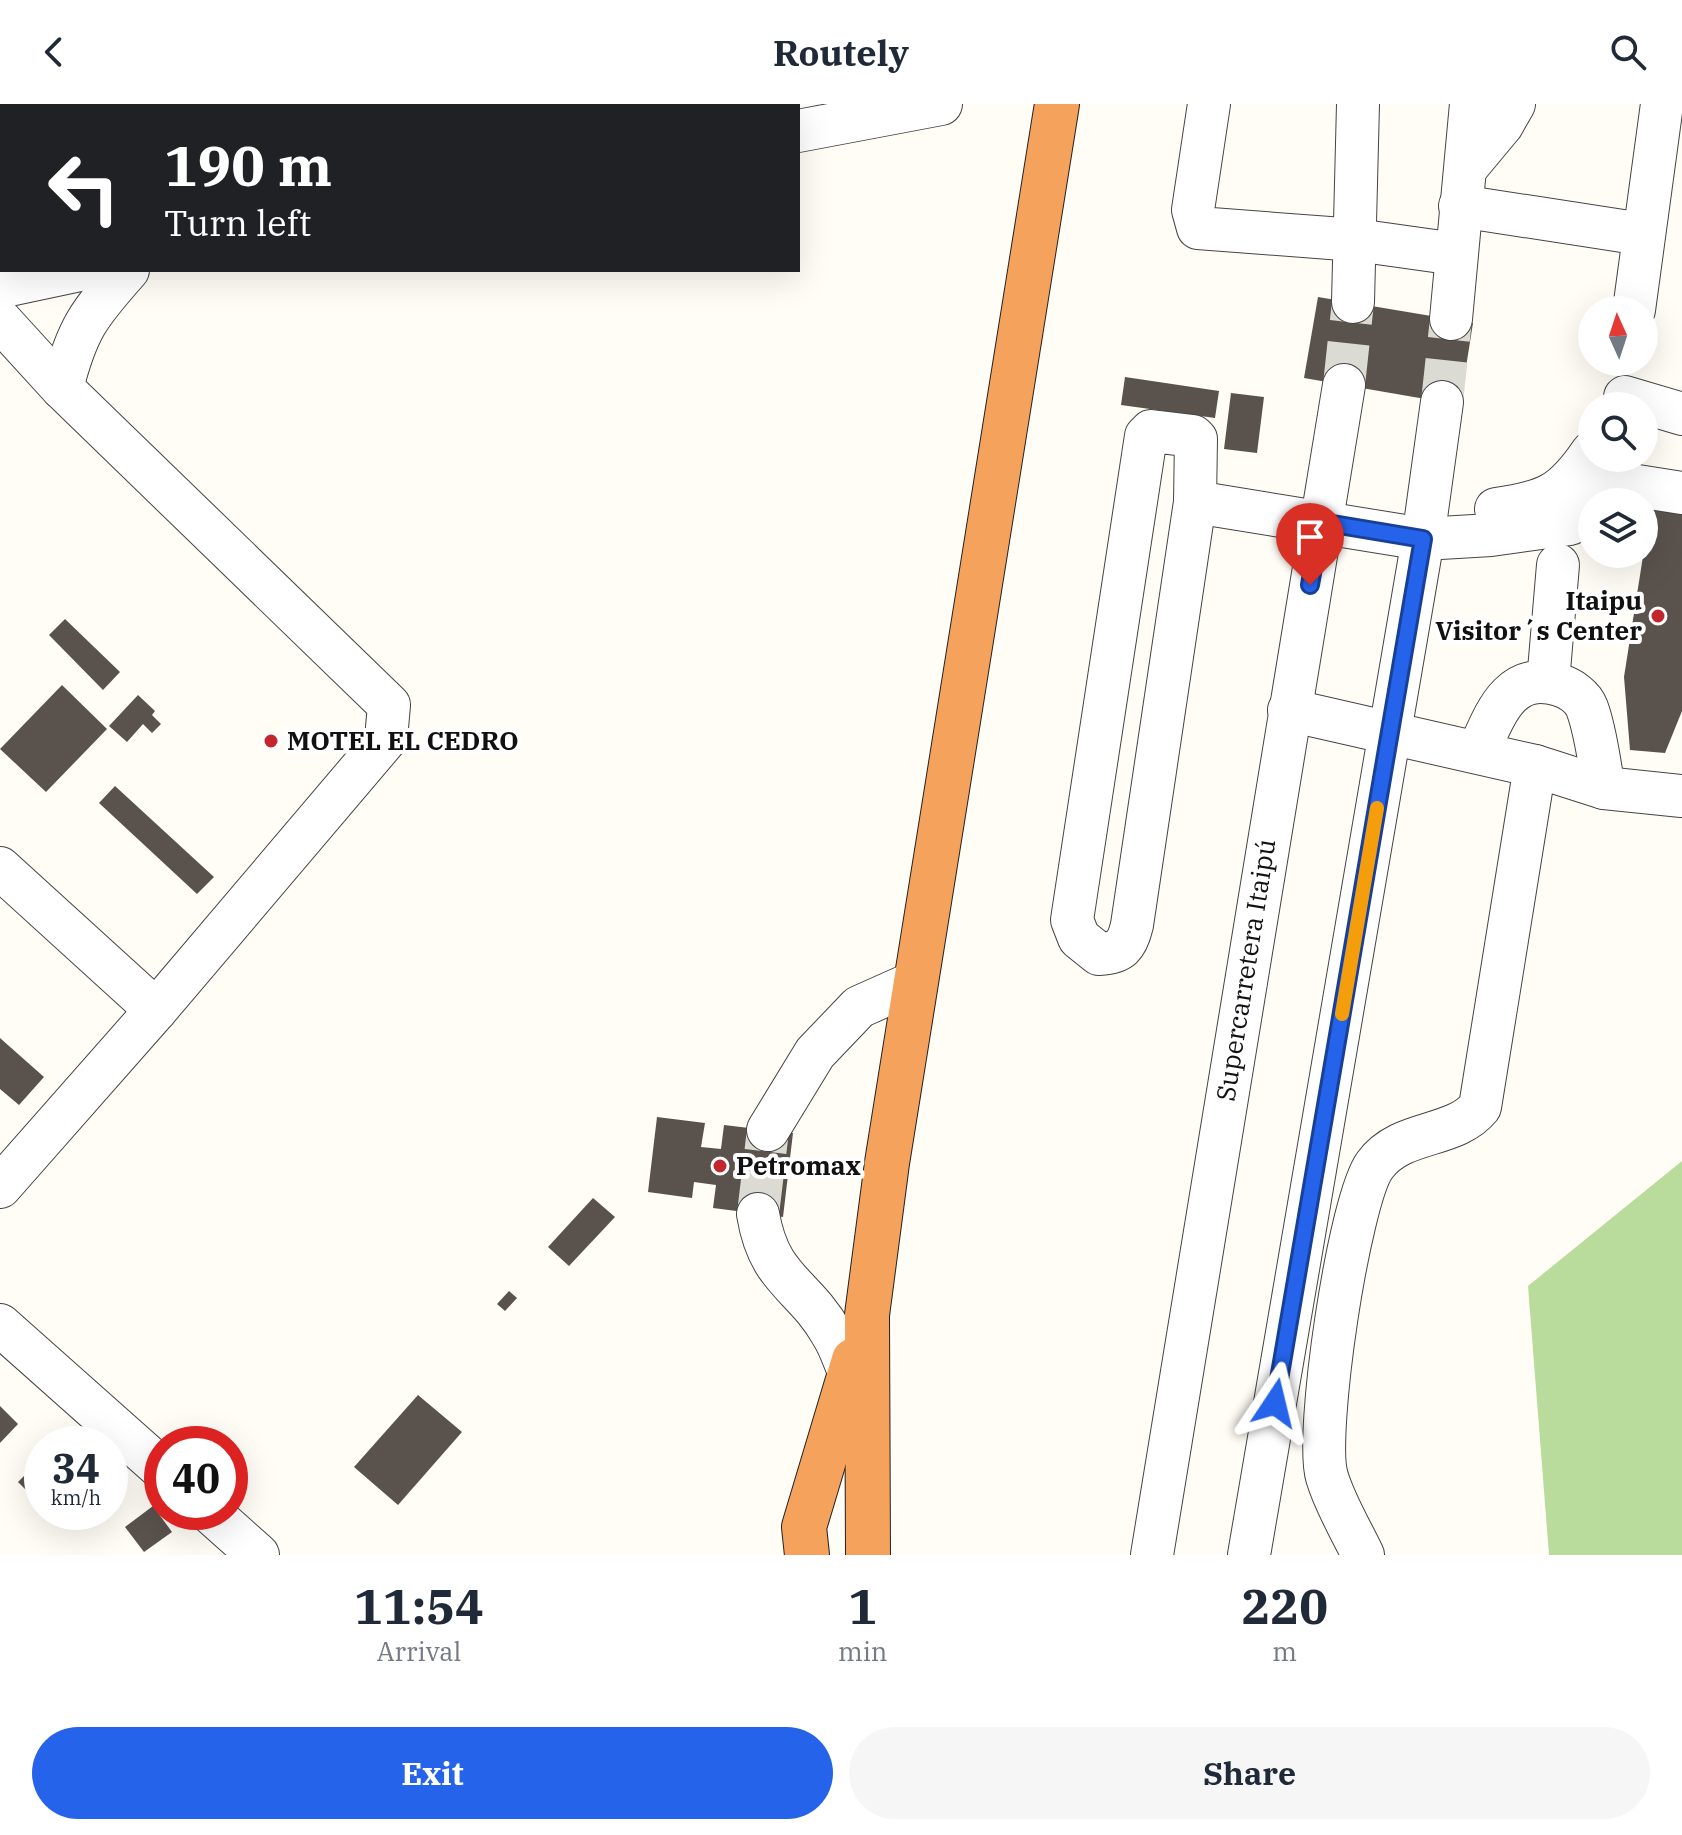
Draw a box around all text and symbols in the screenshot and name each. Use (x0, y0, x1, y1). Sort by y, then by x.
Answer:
text: Routely (773, 29, 909, 76)
icon: back (32, 30, 76, 74)
icon: search (1606, 30, 1650, 74)
text: 190 m (164, 129, 332, 201)
icon: left (32, 136, 136, 240)
text: Turn left (164, 199, 311, 246)
north arrow (1578, 296, 1658, 376)
map controls (1578, 296, 1658, 568)
button: search (1578, 392, 1658, 472)
button: layers (1578, 488, 1658, 568)
pin (1276, 503, 1344, 585)
icon: arrive (1288, 515, 1332, 559)
place label: Itaipu Visitor´s Center (1435, 583, 1642, 647)
marker: Itaipu Visitor´s Center (1649, 607, 1667, 625)
place label: MOTEL EL CEDRO (287, 723, 519, 757)
marker: MOTEL EL CEDRO (262, 732, 280, 750)
street label: Supercarretera Itaipú (1207, 836, 1283, 1103)
place label: Petromax (736, 1148, 861, 1182)
marker: Petromax (711, 1157, 729, 1175)
position arrow (1233, 1361, 1317, 1445)
speed limit sign: 40 (144, 1426, 248, 1530)
text: 34 (52, 1442, 100, 1494)
text: km/h (51, 1484, 101, 1511)
text: 11:54 (354, 1575, 484, 1637)
text: 1 (848, 1575, 877, 1637)
text: 220 (1242, 1575, 1328, 1637)
text: Arrival (377, 1634, 461, 1668)
text: min (838, 1634, 887, 1668)
text: m (1272, 1634, 1297, 1668)
button: Exit (32, 1727, 833, 1819)
button: Share (849, 1727, 1650, 1819)

